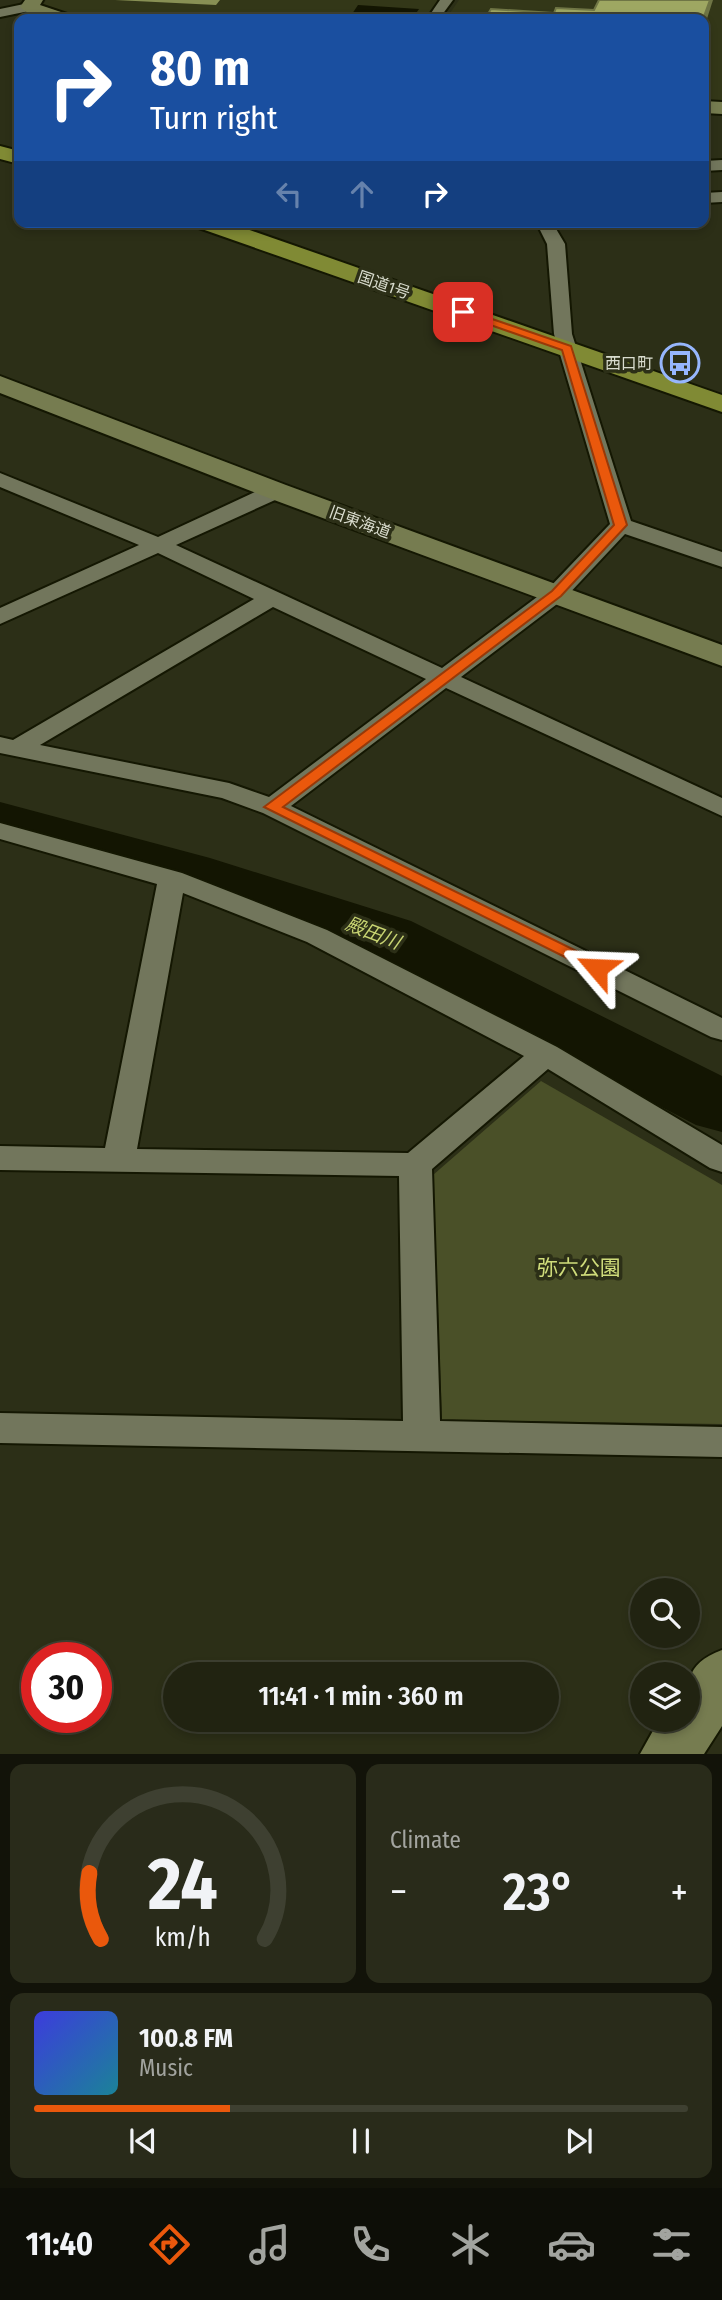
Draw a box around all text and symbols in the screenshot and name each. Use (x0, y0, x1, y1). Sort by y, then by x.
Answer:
text: 80 m (150, 39, 250, 98)
icon: right (35, 42, 126, 133)
text: Turn right (150, 99, 277, 137)
icon: left (270, 175, 308, 213)
icon: ahead (343, 175, 381, 213)
icon: right (416, 175, 454, 213)
street label: 国道1号 (355, 267, 413, 303)
pin (433, 282, 493, 342)
icon: arrive (444, 293, 482, 331)
bus stop icon: 西口町 (659, 342, 701, 384)
place label: 西口町 (605, 354, 653, 373)
street label: 旧東海道 (327, 502, 393, 542)
water label: 殿田川 (342, 912, 406, 955)
position arrow (560, 931, 634, 1005)
park label: 弥六公園 (537, 1255, 621, 1281)
map controls (630, 1578, 700, 1732)
button: search (630, 1578, 700, 1648)
speed limit sign: 30 (21, 1642, 112, 1733)
button: layers (630, 1662, 700, 1732)
text: 11:41 · 1 min · 360 m (258, 1681, 464, 1712)
text: Climate (390, 1826, 461, 1854)
text: 24 (147, 1842, 218, 1929)
text: 23° (503, 1861, 575, 1924)
text: − (390, 1869, 407, 1915)
text: + (671, 1869, 688, 1915)
text: km/h (155, 1923, 211, 1953)
text: 100.8 FM (139, 2023, 233, 2054)
text: Music (139, 2054, 193, 2082)
icon: previous (124, 2122, 162, 2160)
icon: pause (342, 2122, 380, 2160)
icon: next (560, 2122, 598, 2160)
icon: directions (145, 2220, 194, 2269)
icon: music (245, 2220, 294, 2269)
icon: phone (346, 2220, 395, 2269)
icon: climate (446, 2220, 495, 2269)
icon: car (547, 2220, 596, 2269)
icon: filters (647, 2220, 696, 2269)
text: 11:40 (26, 2225, 93, 2263)

